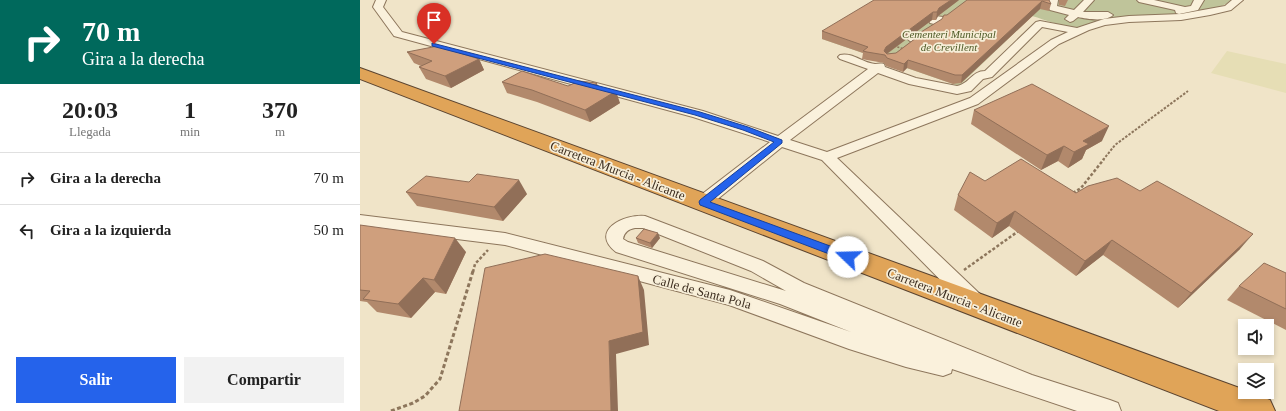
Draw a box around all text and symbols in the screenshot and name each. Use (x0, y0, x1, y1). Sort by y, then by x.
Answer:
pin (417, 3, 451, 44)
icon: arrive (423, 9, 445, 31)
icon: right (16, 16, 68, 68)
text: 70 m (82, 16, 140, 47)
park label: Cementeri Municipal de Crevillent (902, 28, 996, 53)
text: Gira a la derecha (82, 49, 204, 69)
text: 20:03 (62, 97, 118, 123)
text: 1 (184, 97, 196, 123)
text: 370 (262, 97, 298, 123)
text: Llegada (69, 124, 111, 139)
text: min (180, 124, 200, 139)
text: m (275, 124, 285, 139)
street label: Carretera Murcia - Alicante (548, 138, 688, 203)
icon: right (16, 168, 38, 190)
text: Gira a la derecha (50, 170, 161, 186)
text: 70 m (314, 170, 344, 186)
icon: left (16, 220, 38, 242)
text: Gira a la izquierda (50, 222, 171, 238)
text: 50 m (314, 222, 344, 238)
position arrow (827, 236, 869, 278)
street label: Carretera Murcia - Alicante (885, 265, 1025, 330)
street label: Calle de Santa Pola (651, 271, 753, 312)
map controls (1238, 319, 1274, 399)
button: sound (1238, 319, 1274, 355)
button: Salir (16, 357, 176, 403)
button: Compartir (184, 357, 344, 403)
button: layers (1238, 363, 1274, 399)

